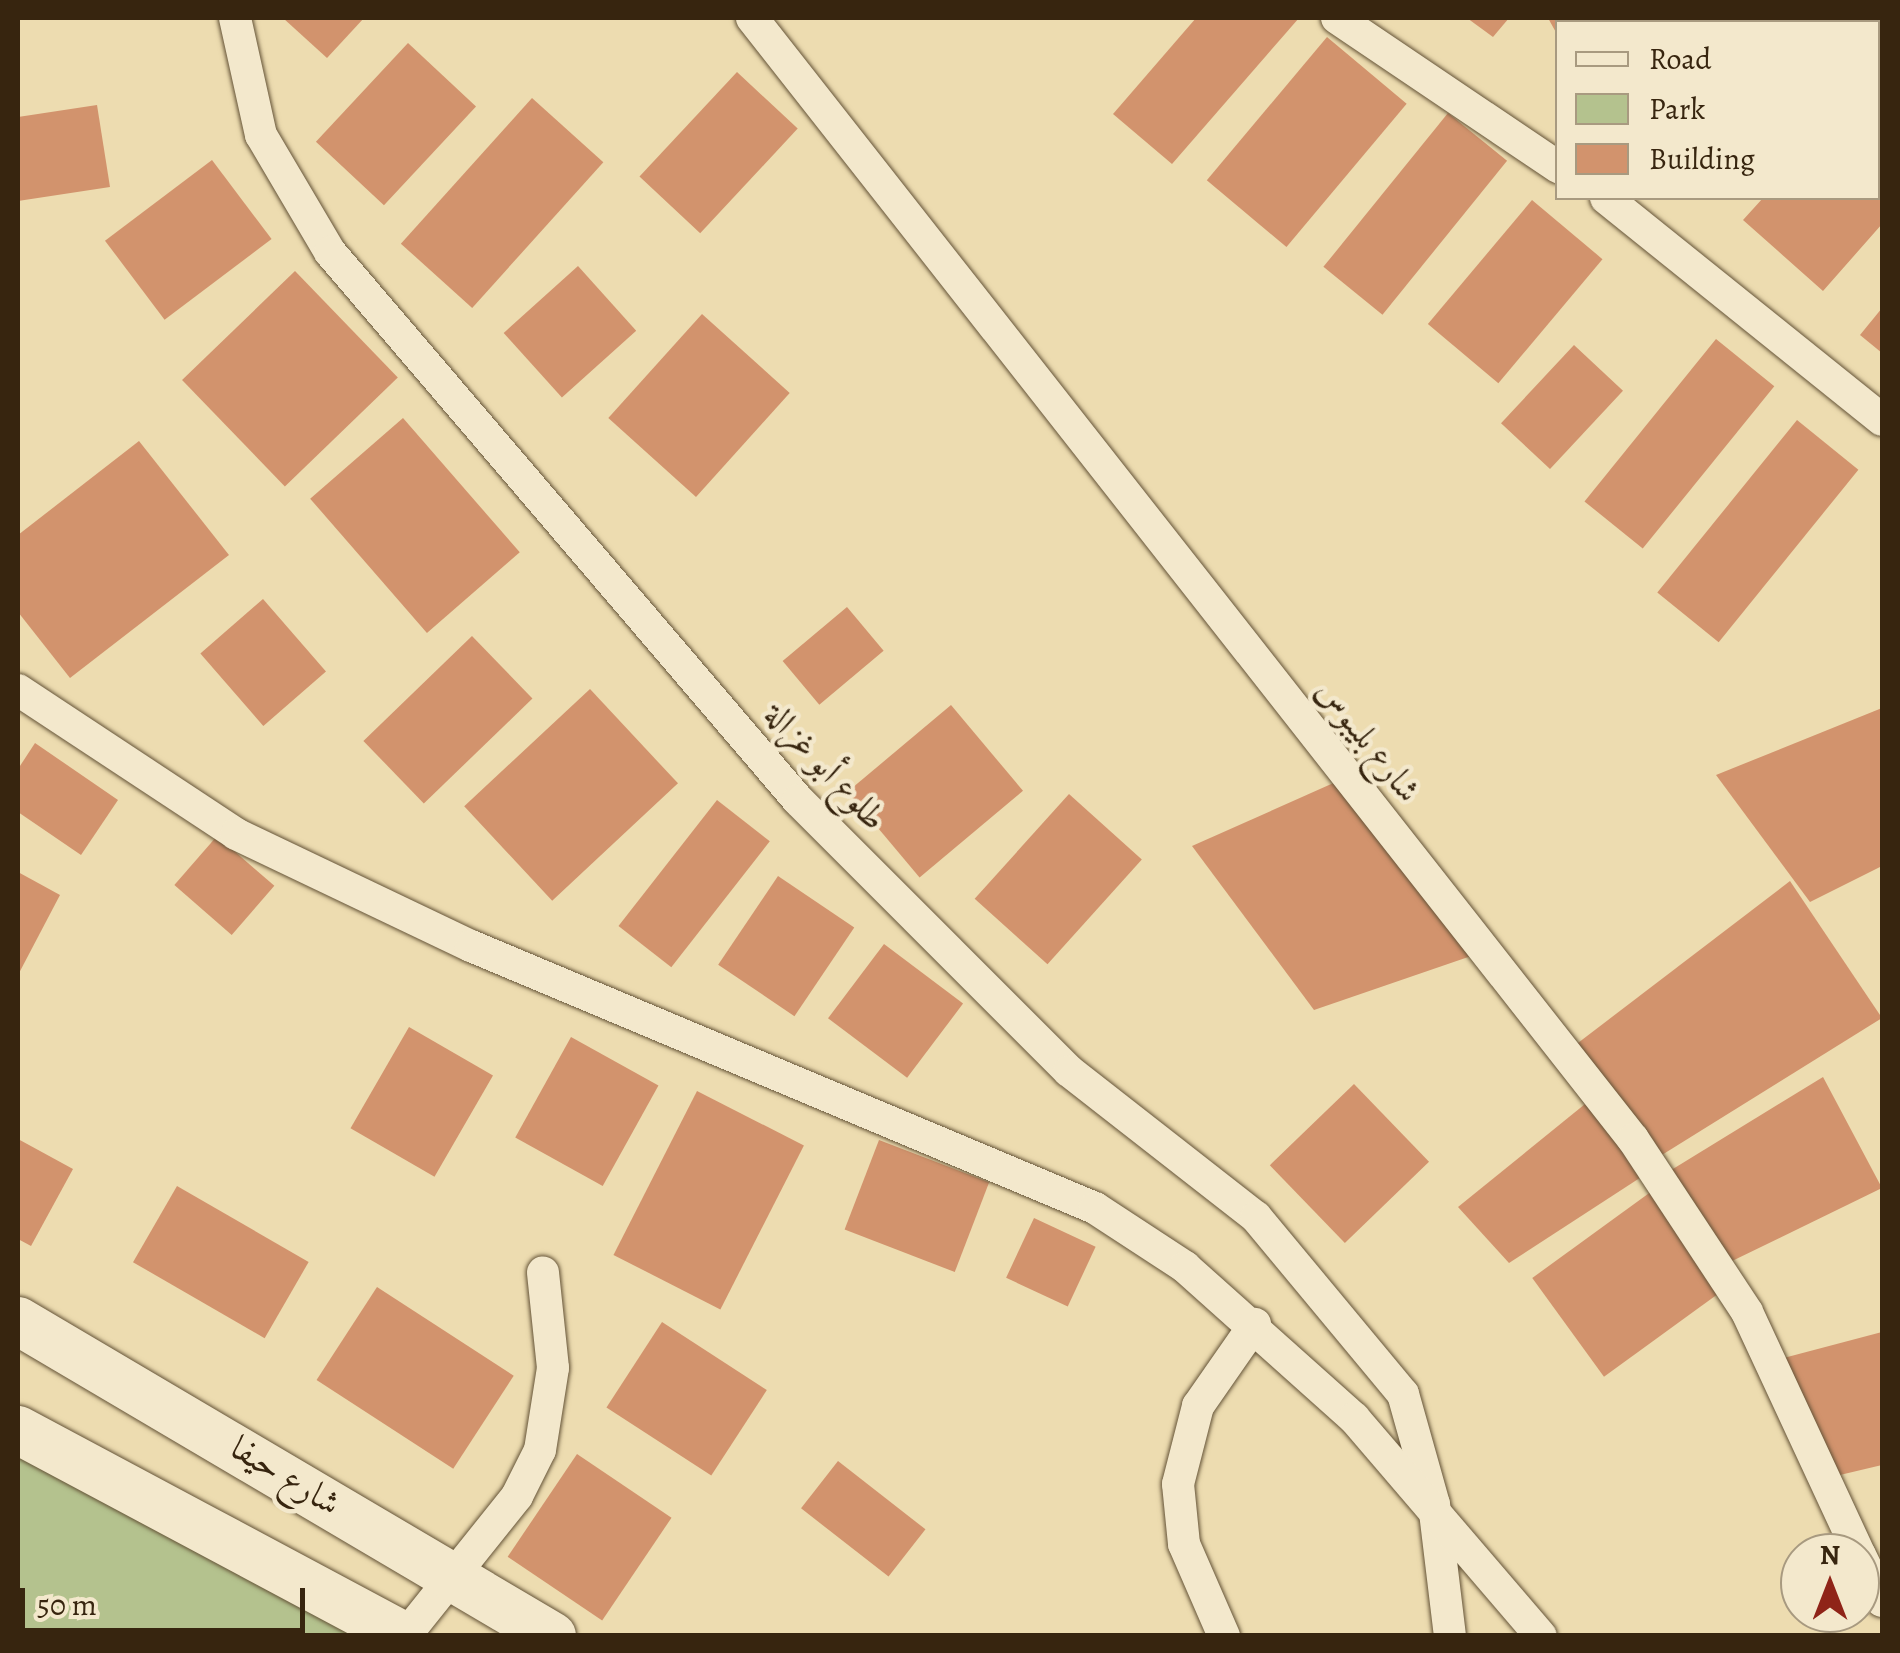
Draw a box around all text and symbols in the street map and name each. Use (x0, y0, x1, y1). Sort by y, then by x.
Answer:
legend (1555, 20, 1880, 200)
text: Road (1649, 39, 1711, 79)
text: Park (1649, 89, 1705, 129)
text: Building (1649, 139, 1755, 179)
street label: شارع بليبوس (1308, 670, 1430, 810)
street label: طلوع أبو غزالة (756, 693, 896, 839)
street label: شارع حيفا (224, 1426, 348, 1524)
north arrow (1780, 1533, 1880, 1633)
text: N (1820, 1536, 1840, 1574)
scale bar (25, 1568, 310, 1630)
text: 50 m (37, 1585, 97, 1625)

